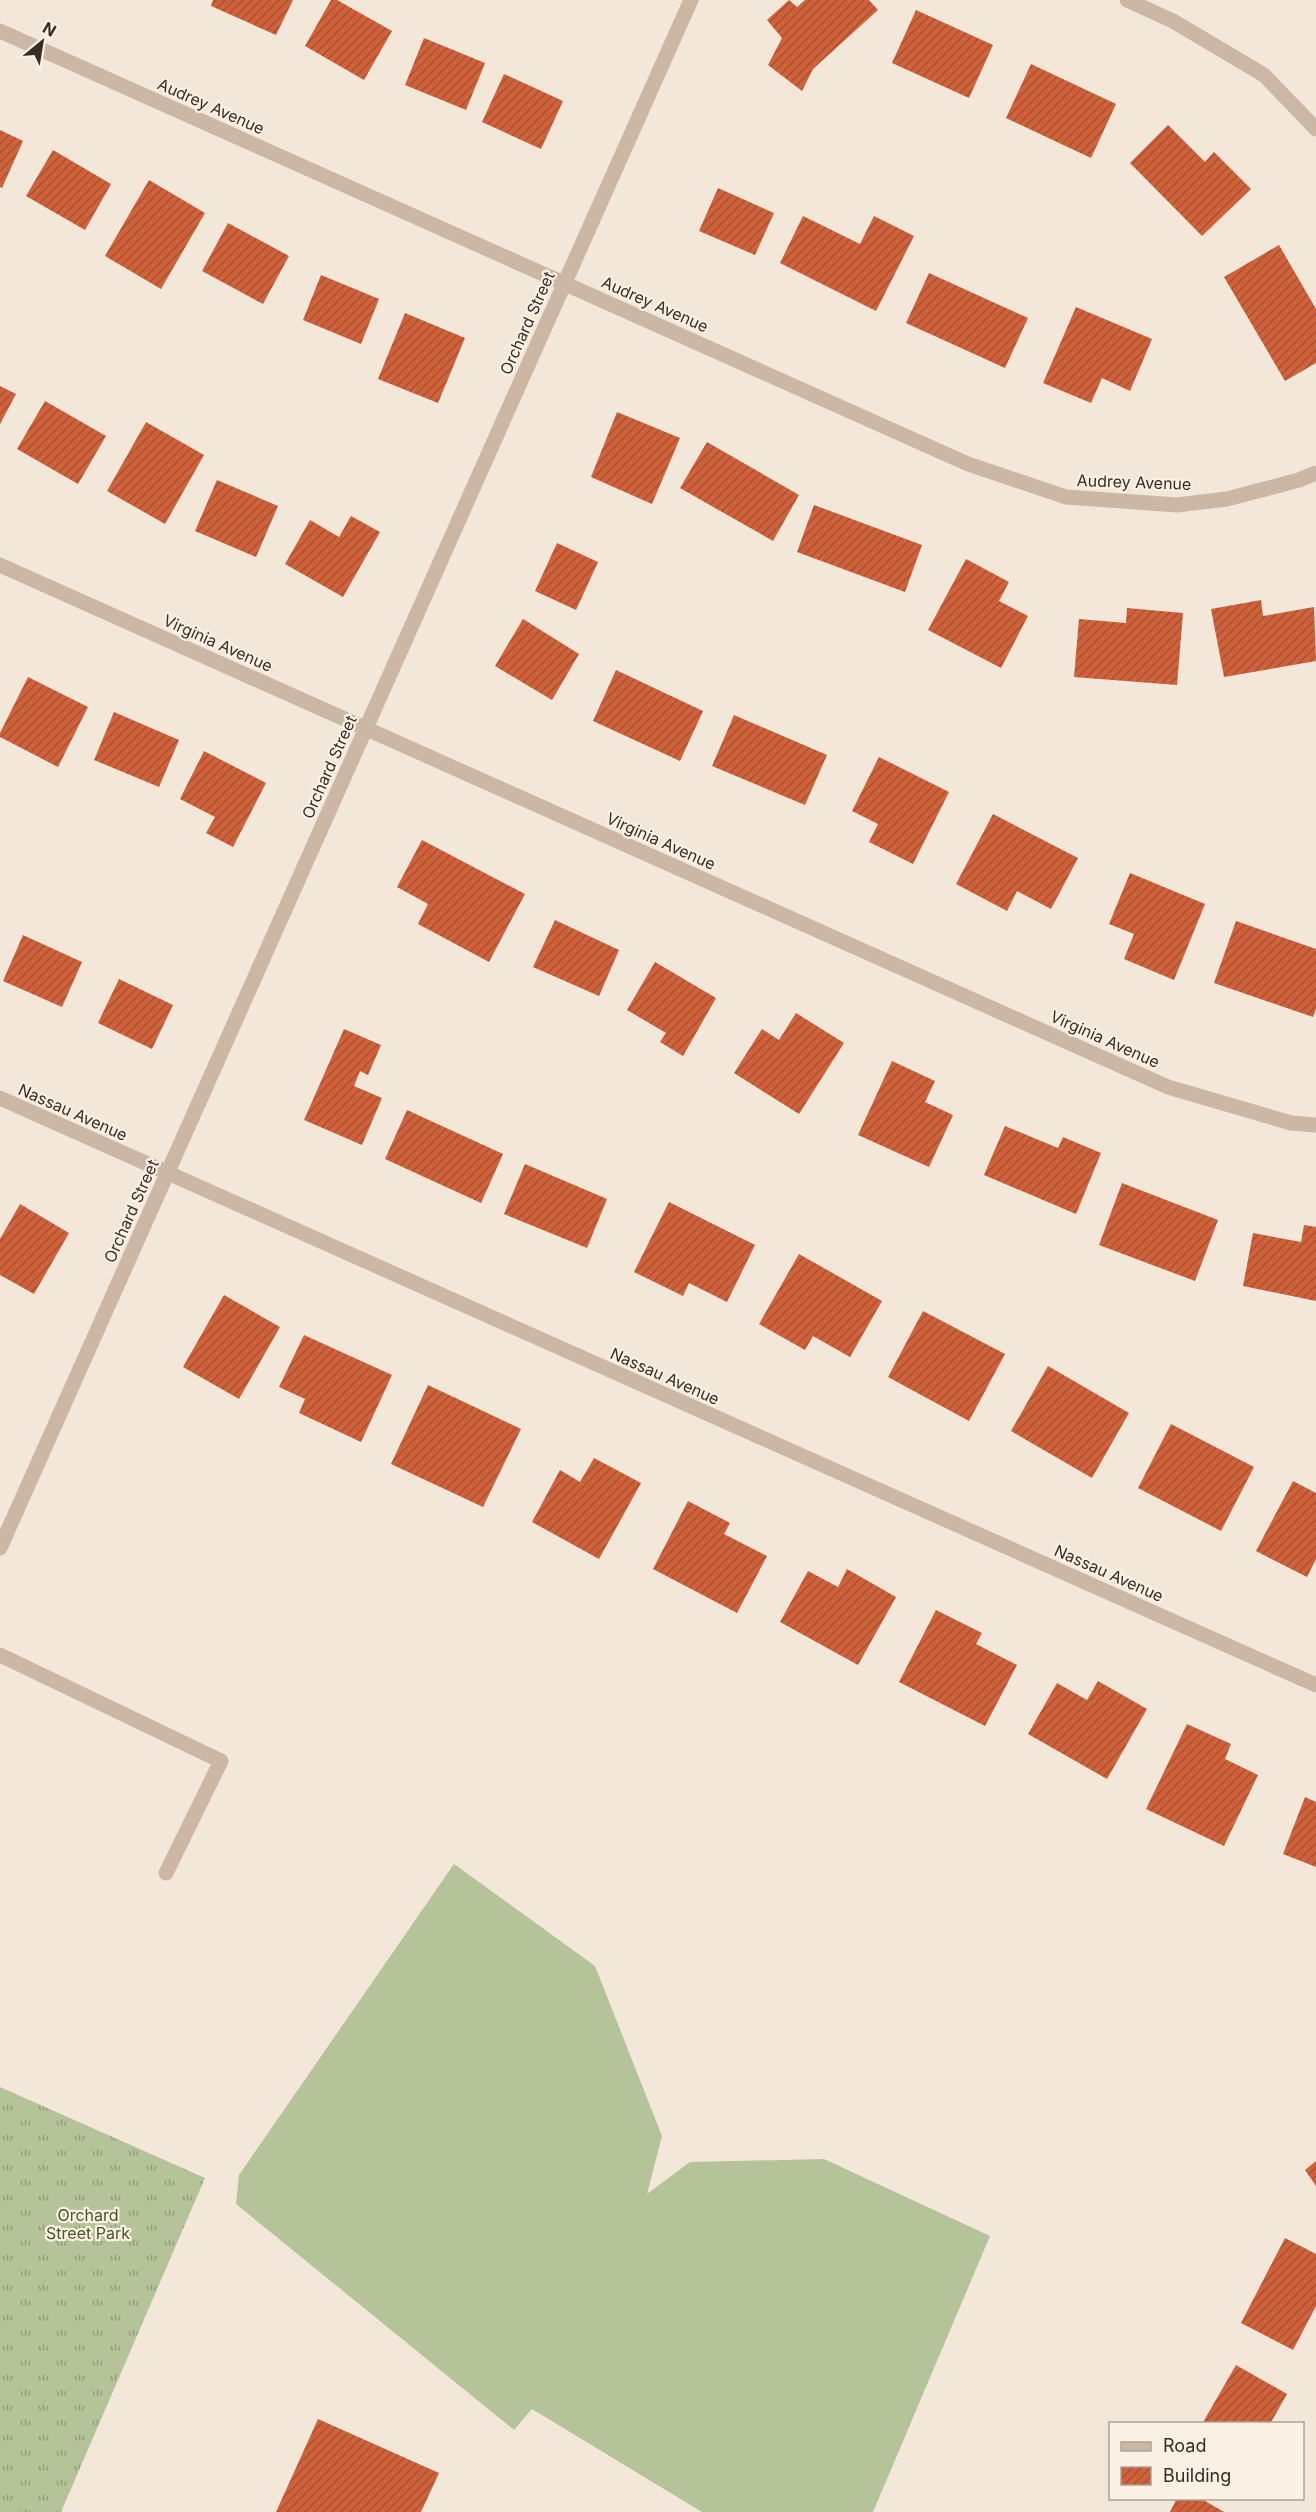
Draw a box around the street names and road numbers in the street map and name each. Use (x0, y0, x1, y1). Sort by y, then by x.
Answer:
street label: Audrey Avenue (155, 74, 267, 138)
street label: Orchard Street (495, 268, 559, 378)
street label: Audrey Avenue (599, 272, 711, 336)
street label: Audrey Avenue (1076, 470, 1192, 494)
street label: Virginia Avenue (160, 610, 276, 676)
street label: Orchard Street (297, 712, 361, 822)
street label: Virginia Avenue (603, 808, 719, 874)
street label: Virginia Avenue (1047, 1006, 1163, 1072)
street label: Nassau Avenue (15, 1079, 131, 1145)
street label: Orchard Street (99, 1156, 163, 1266)
street label: Nassau Avenue (607, 1343, 723, 1409)
street label: Nassau Avenue (1051, 1540, 1167, 1606)

